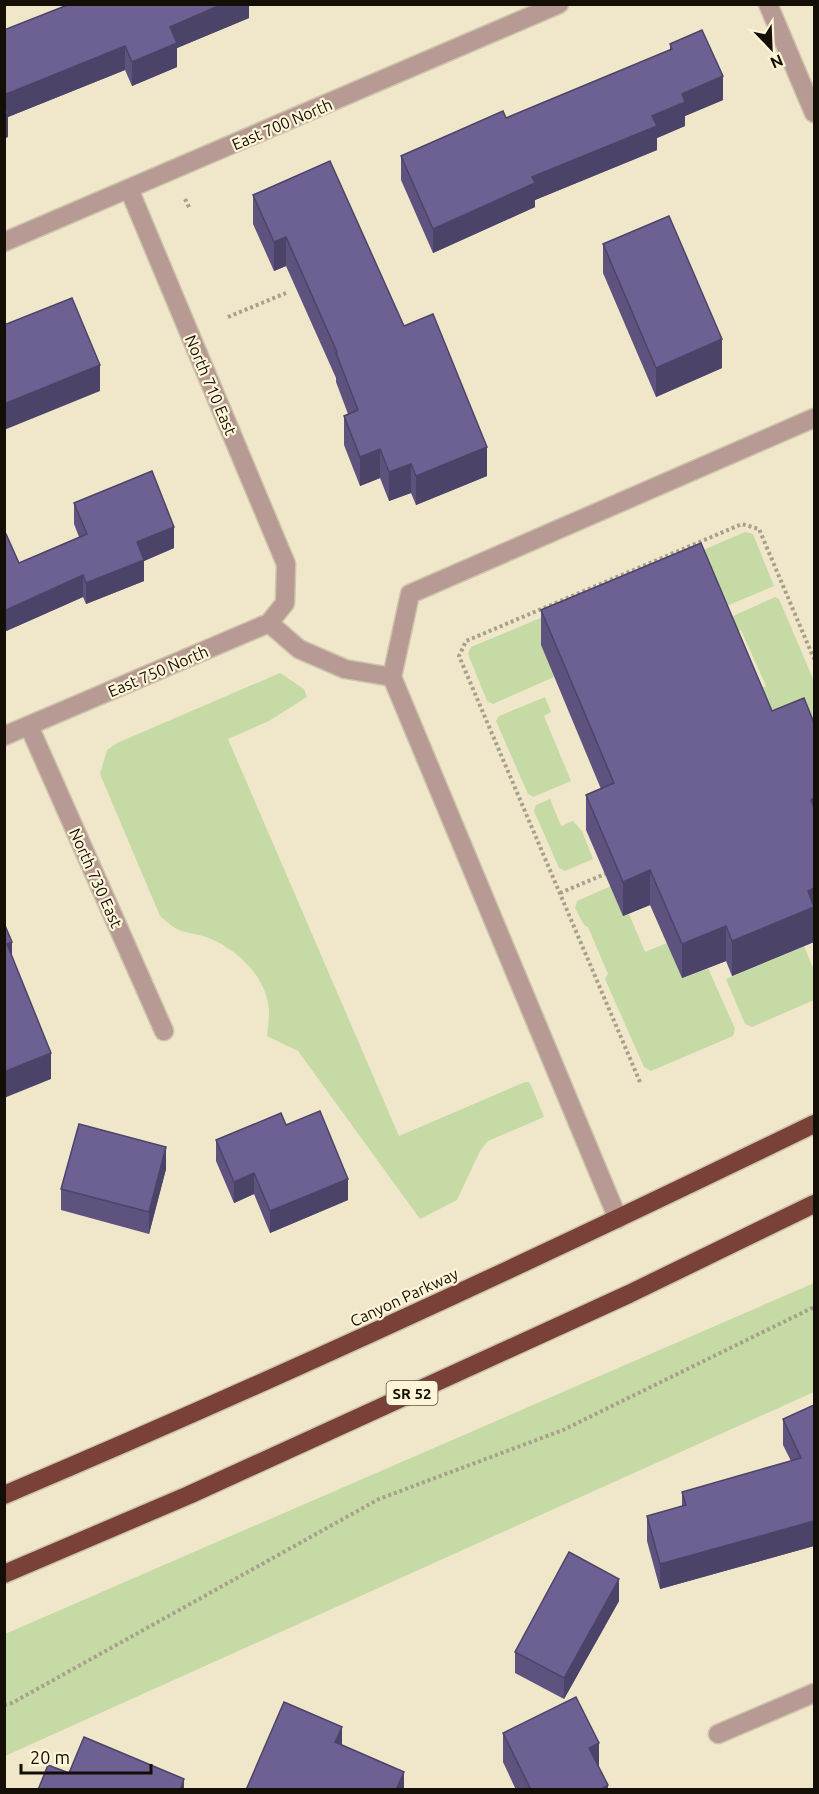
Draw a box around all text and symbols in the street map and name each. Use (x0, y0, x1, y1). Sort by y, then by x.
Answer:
north arrow (741, 18, 801, 78)
text: N (768, 51, 786, 72)
street label: East 700 North (229, 95, 335, 153)
street label: North 710 East (182, 332, 240, 438)
street label: East 750 North (105, 642, 211, 700)
street label: North 730 East (66, 825, 126, 931)
street label: Canyon Parkway (347, 1264, 461, 1330)
road number: SR 52 (386, 1381, 438, 1405)
scale bar (21, 1737, 152, 1775)
text: 20 m (30, 1747, 70, 1767)

